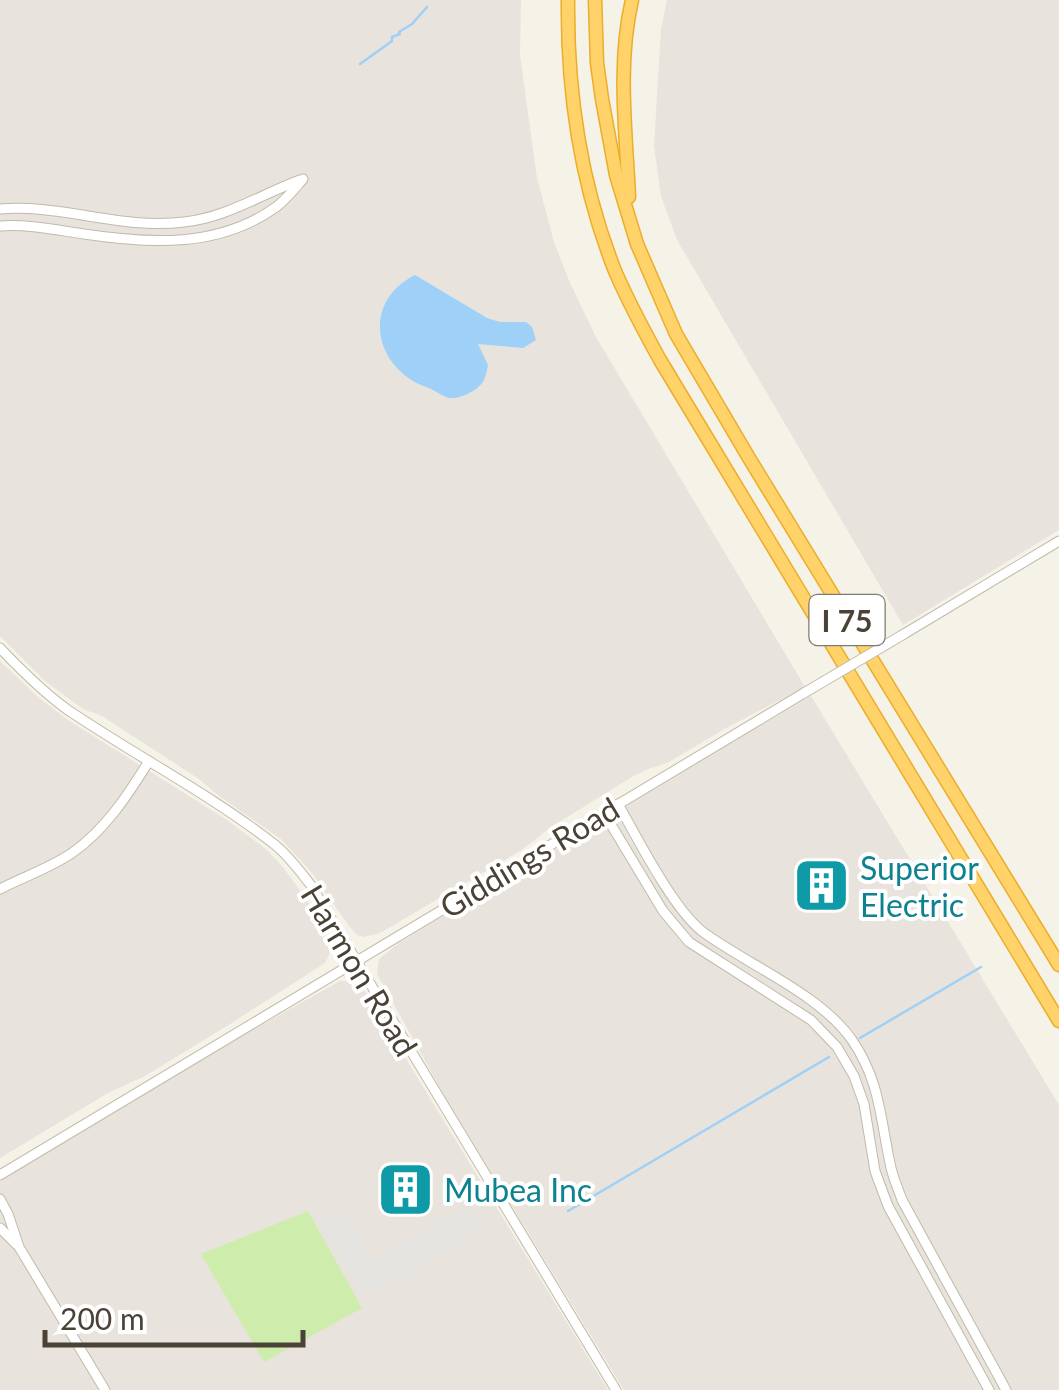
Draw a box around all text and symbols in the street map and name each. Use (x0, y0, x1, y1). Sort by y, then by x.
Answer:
road number: I 75 (810, 595, 884, 645)
street label: Giddings Road (432, 788, 626, 926)
place label: Superior Electric (860, 848, 979, 924)
building icon: Superior Electric (791, 855, 851, 915)
street label: Harmon Road (294, 877, 426, 1063)
building icon: Mubea Inc (375, 1159, 435, 1219)
place label: Mubea Inc (444, 1170, 592, 1209)
scale bar (45, 1285, 302, 1347)
text: 200 m (60, 1300, 145, 1336)

